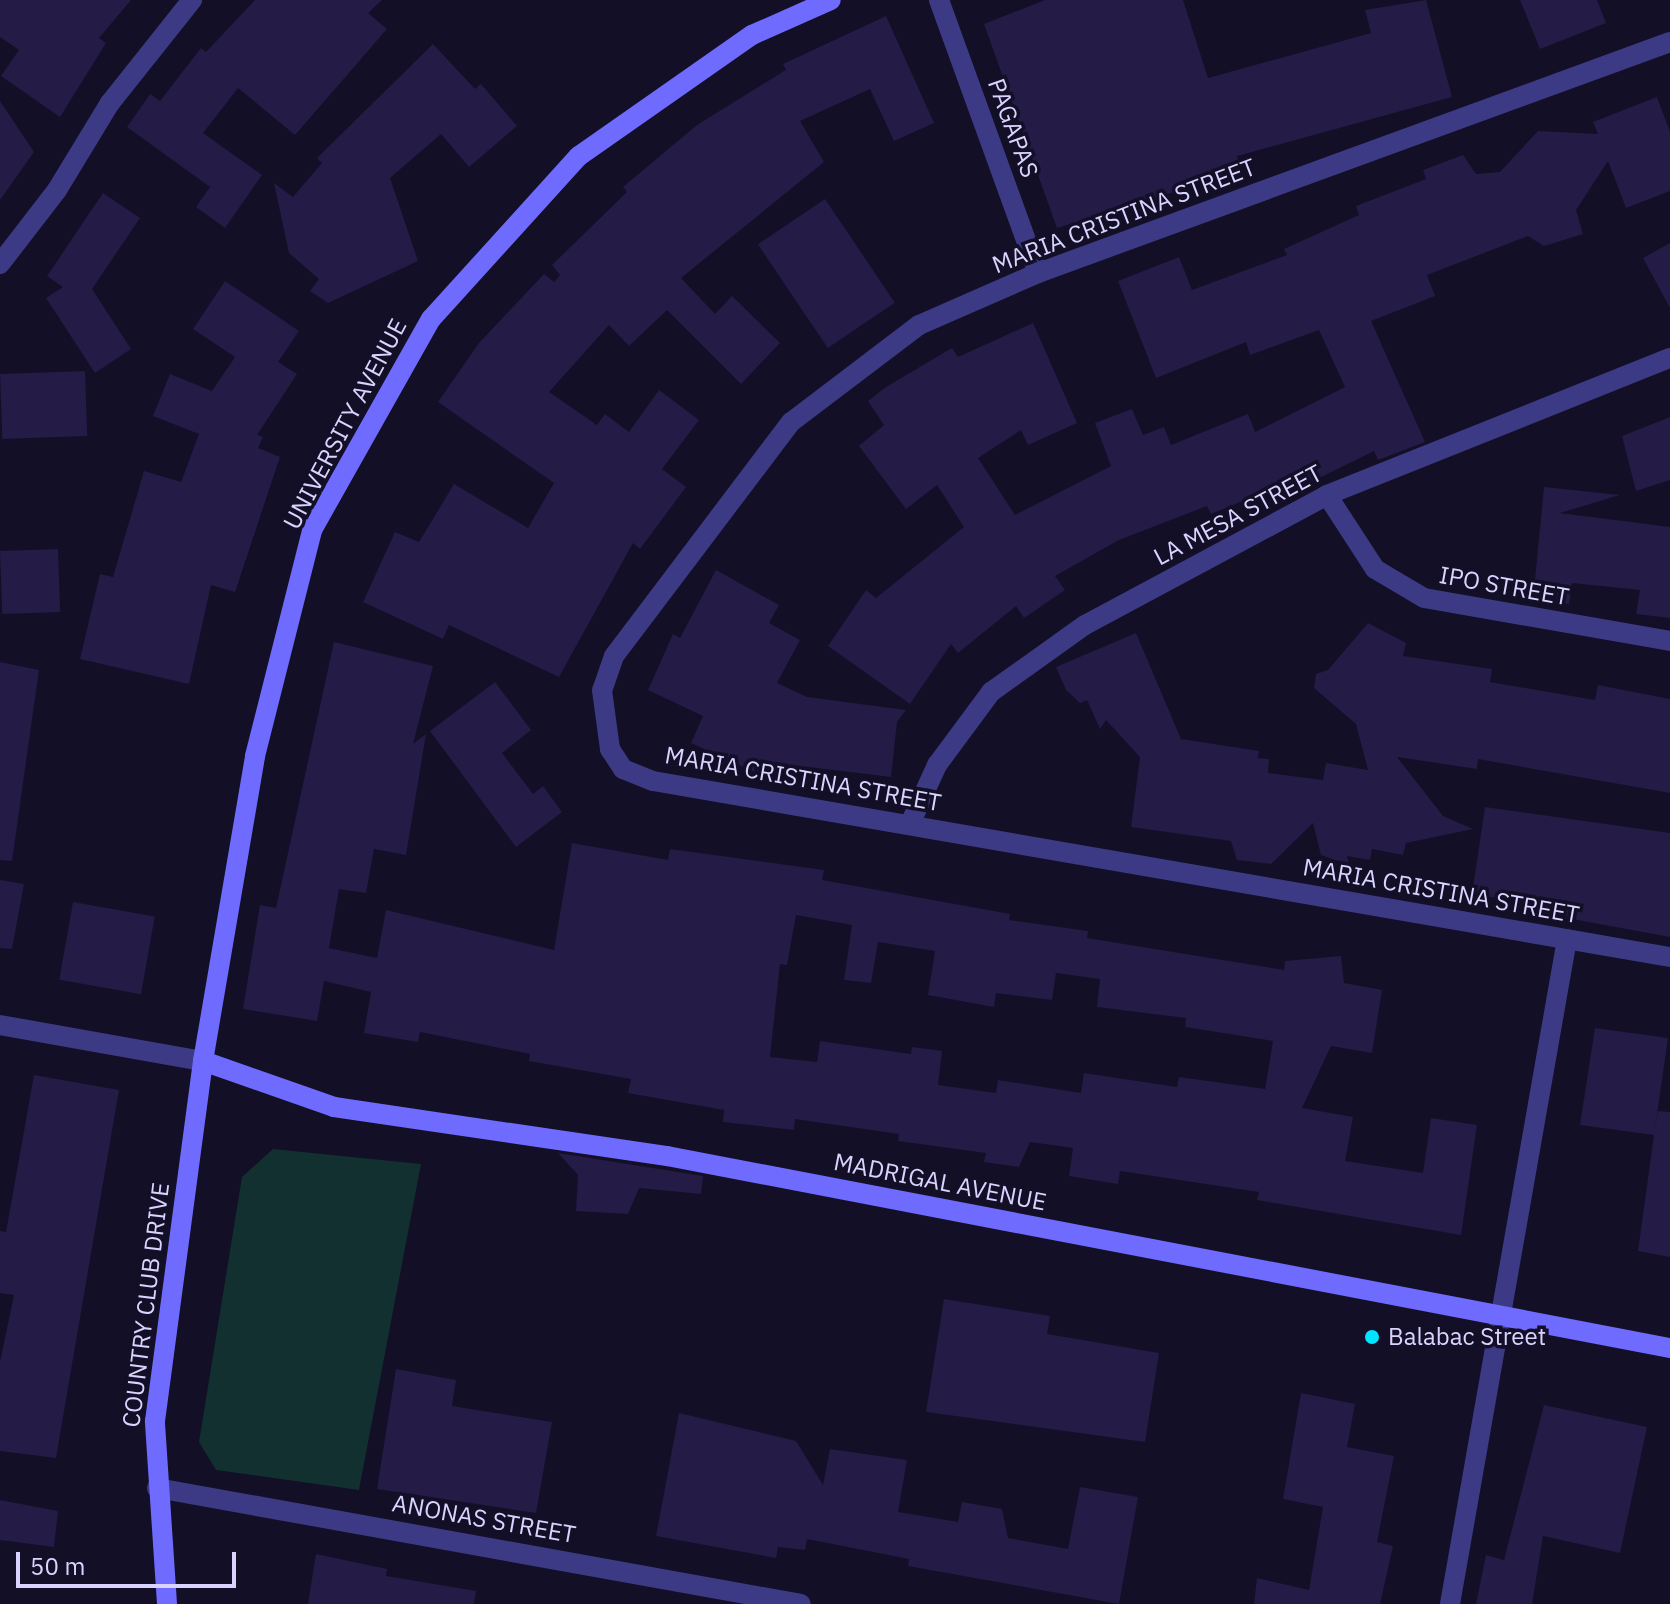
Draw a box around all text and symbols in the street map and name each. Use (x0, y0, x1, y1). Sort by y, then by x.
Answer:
street label: PAGAPAS (982, 75, 1044, 181)
street label: MARIA CRISTINA STREET (988, 152, 1260, 280)
street label: UNIVERSITY AVENUE (277, 314, 413, 534)
street label: LA MESA STREET (1149, 459, 1327, 571)
street label: IPO STREET (1437, 560, 1571, 612)
street label: MARIA CRISTINA STREET (663, 741, 943, 817)
street label: MARIA CRISTINA STREET (1301, 853, 1581, 929)
street label: MADRIGAL AVENUE (831, 1147, 1049, 1217)
street label: COUNTRY CLUB DRIVE (117, 1181, 175, 1429)
place label: Balabac Street (1388, 1323, 1546, 1351)
marker: Balabac Street (1363, 1328, 1381, 1346)
street label: ANONAS STREET (390, 1489, 578, 1549)
scale bar (20, 1536, 240, 1586)
text: 50 m (30, 1550, 85, 1582)

